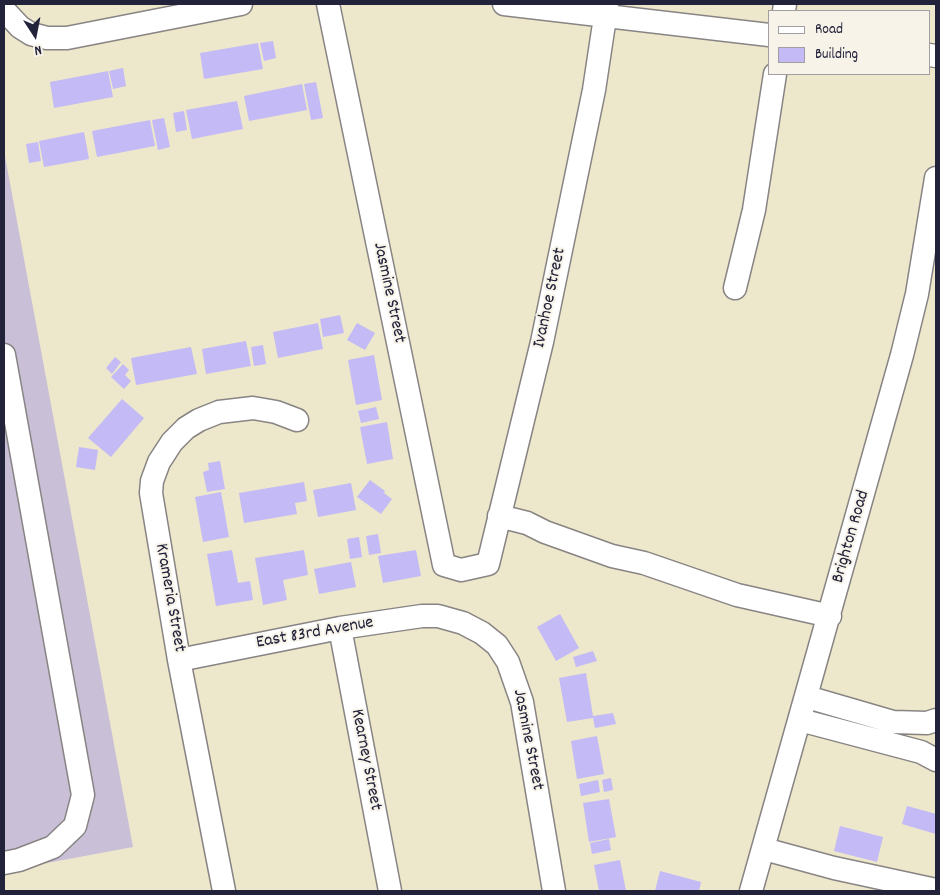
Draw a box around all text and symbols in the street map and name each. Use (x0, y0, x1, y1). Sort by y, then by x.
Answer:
north arrow (10, 10, 60, 60)
legend (768, 10, 930, 75)
text: Road (815, 19, 843, 41)
text: N (33, 39, 43, 60)
text: Building (815, 44, 858, 66)
street label: Jasmine Street (367, 241, 409, 345)
street label: Ivanhoe Street (530, 246, 572, 350)
street label: Brighton Road (828, 488, 876, 586)
street label: Krameria Street (149, 542, 189, 654)
street label: East 83rd Avenue (255, 613, 375, 655)
street label: Jasmine Street (507, 688, 547, 792)
street label: Kearney Street (345, 708, 385, 812)

